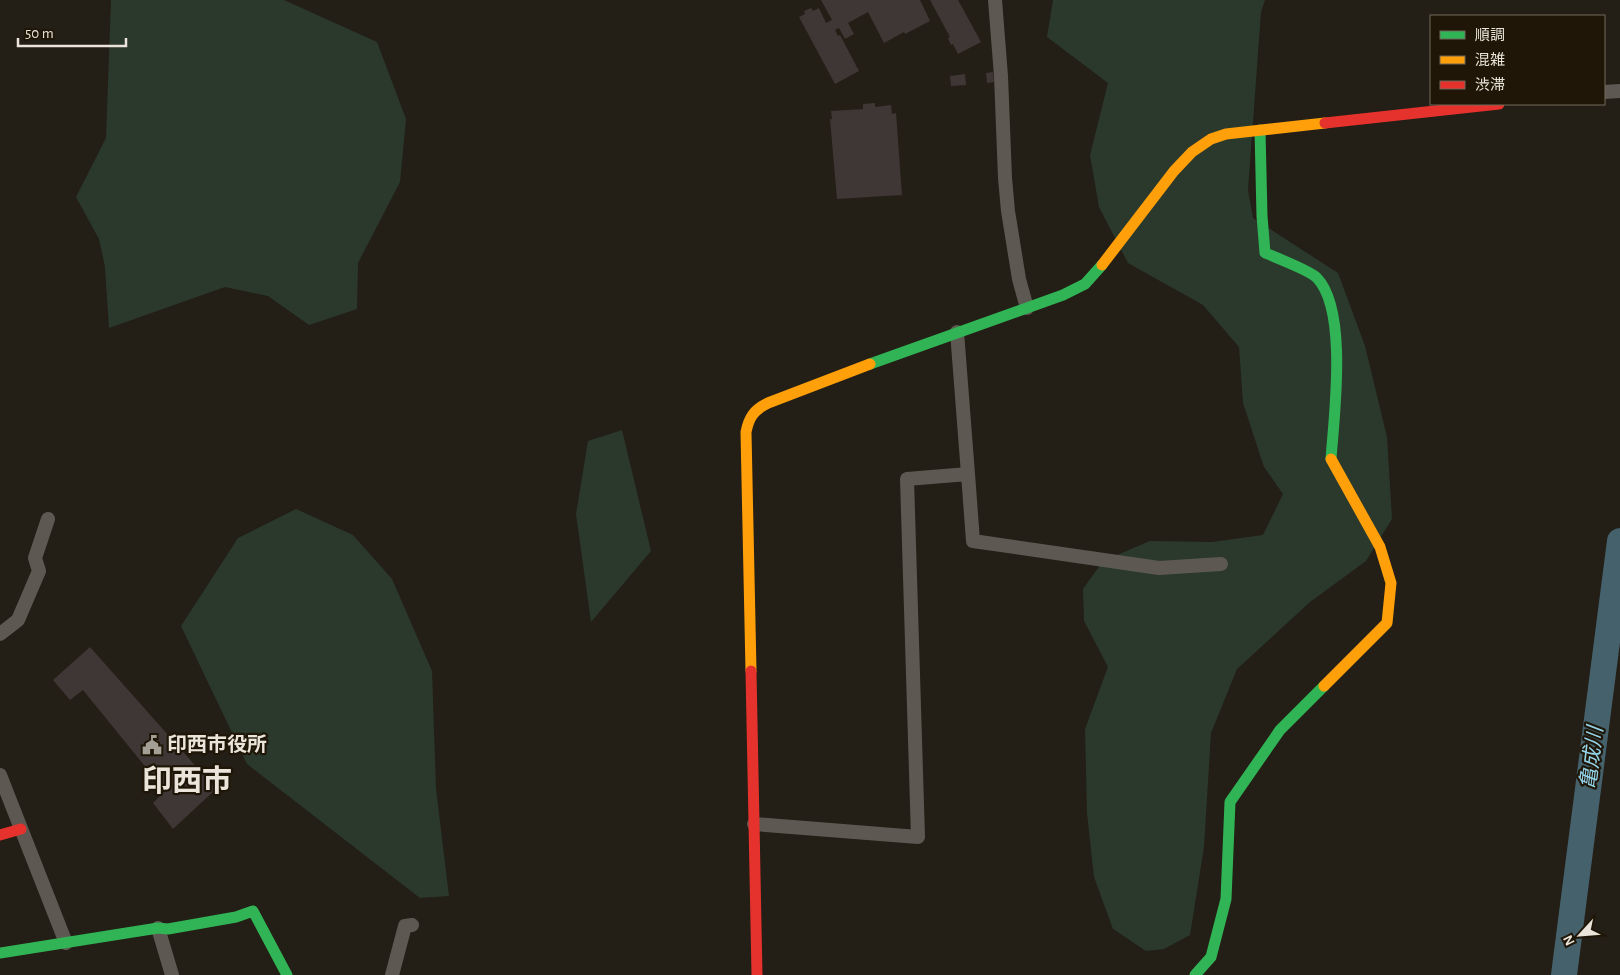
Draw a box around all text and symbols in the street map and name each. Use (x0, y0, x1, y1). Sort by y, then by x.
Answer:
scale bar (18, 15, 125, 47)
legend (1430, 15, 1605, 105)
text: 50 m (25, 26, 54, 41)
text: 順調 (1475, 28, 1505, 43)
text: 混雑 (1475, 52, 1505, 68)
text: 渋滞 (1475, 77, 1505, 93)
water label: 亀成川 (1577, 723, 1607, 791)
public building icon: 印西市役所 (141, 734, 163, 756)
place label: 印西市役所 (167, 734, 267, 755)
district label: 印西市 (142, 765, 232, 797)
north arrow (1555, 910, 1605, 960)
text: N (1561, 933, 1578, 948)

